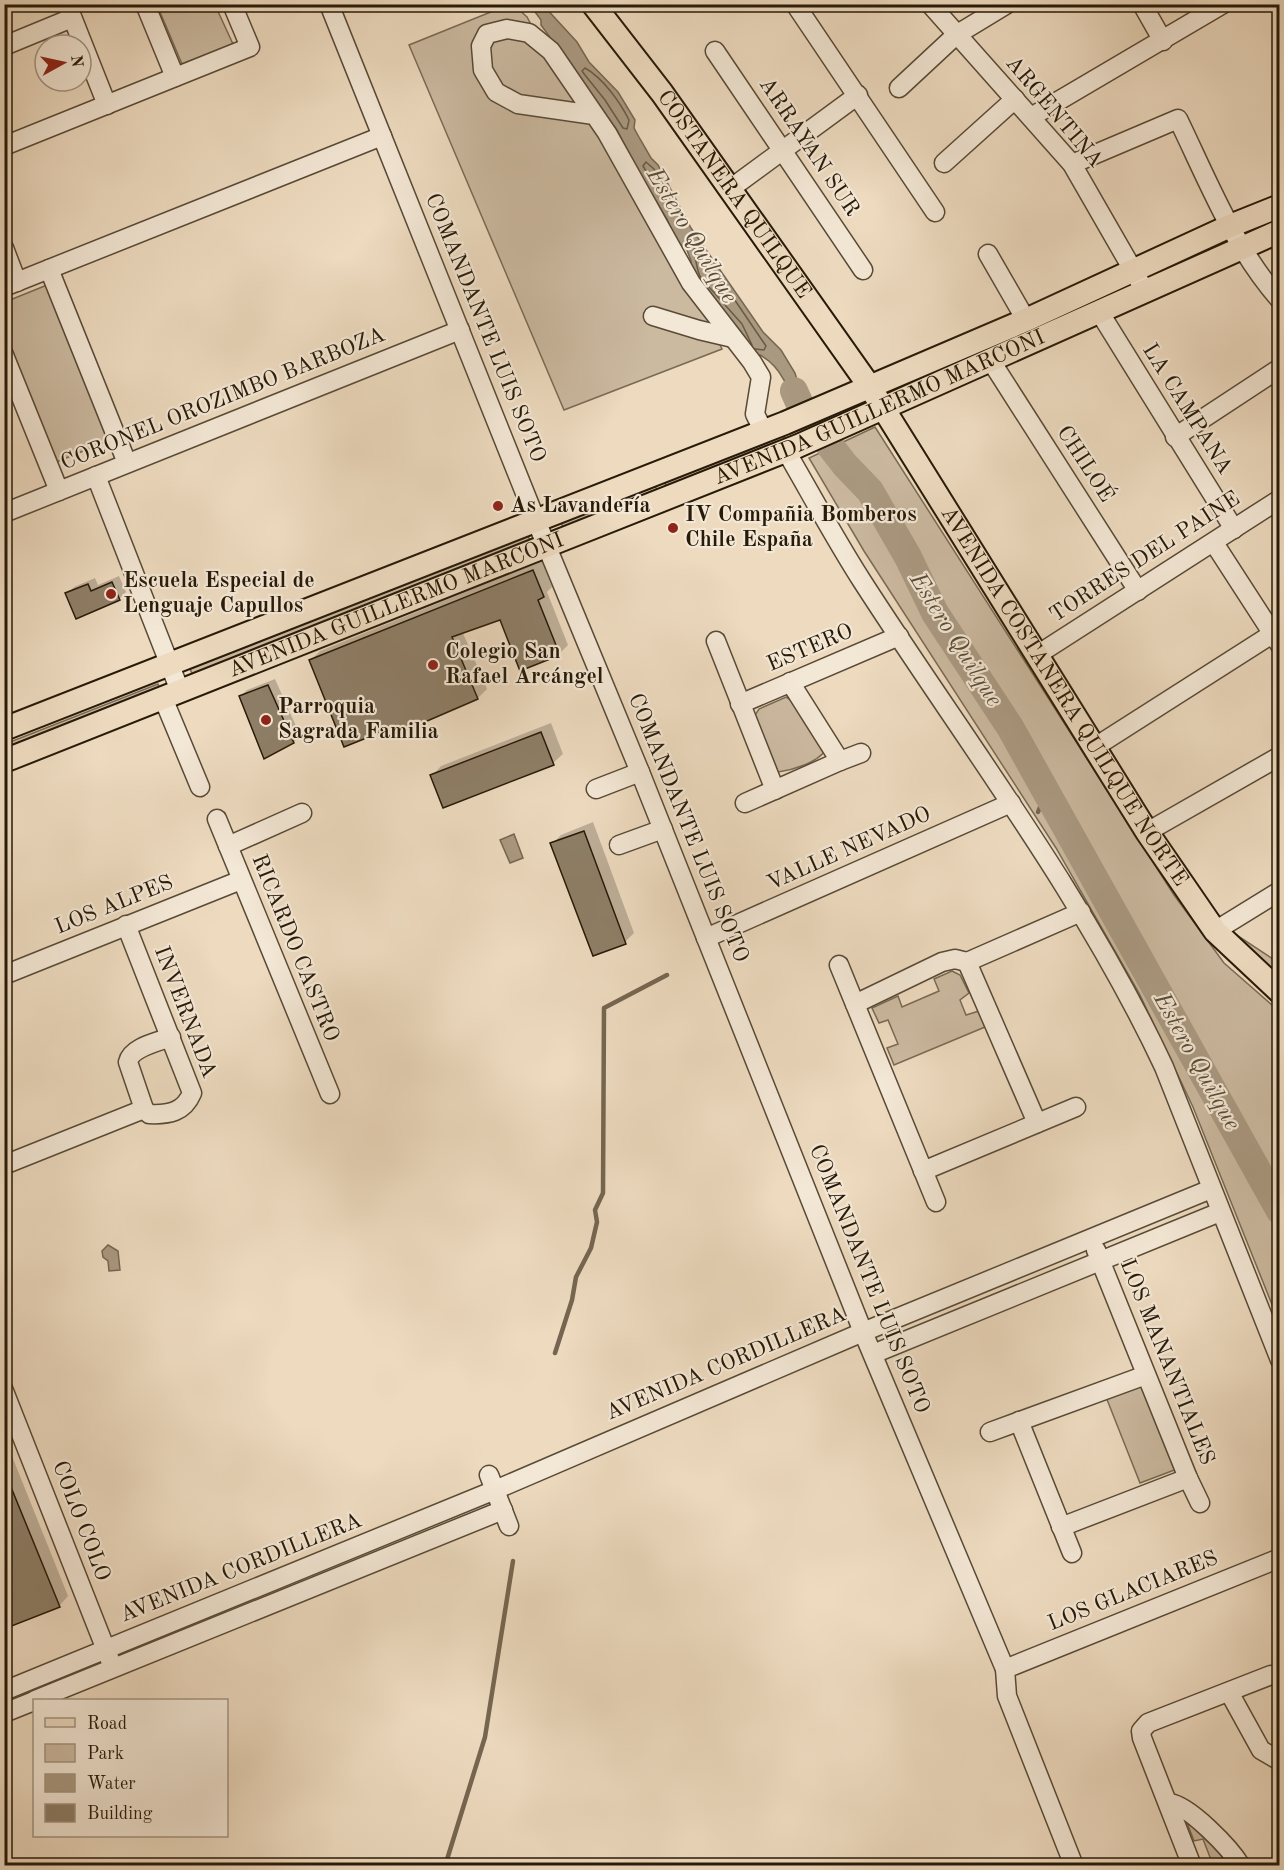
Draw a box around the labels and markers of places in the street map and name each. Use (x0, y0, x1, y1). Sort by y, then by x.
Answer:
place label: As Lavandería (510, 495, 651, 517)
marker: As Lavandería (491, 499, 505, 513)
place label: IV Compañia Bomberos Chile España (685, 504, 917, 551)
marker: IV Compañia Bomberos Chile España (666, 521, 680, 535)
place label: Escuela Especial de Lenguaje Capullos (123, 570, 315, 617)
marker: Escuela Especial de Lenguaje Capullos (104, 587, 118, 601)
place label: Colegio San Rafael Arcángel (445, 641, 604, 688)
marker: Colegio San Rafael Arcángel (426, 658, 440, 672)
place label: Parroquia Sagrada Familia (278, 696, 439, 743)
marker: Parroquia Sagrada Familia (259, 713, 273, 727)

